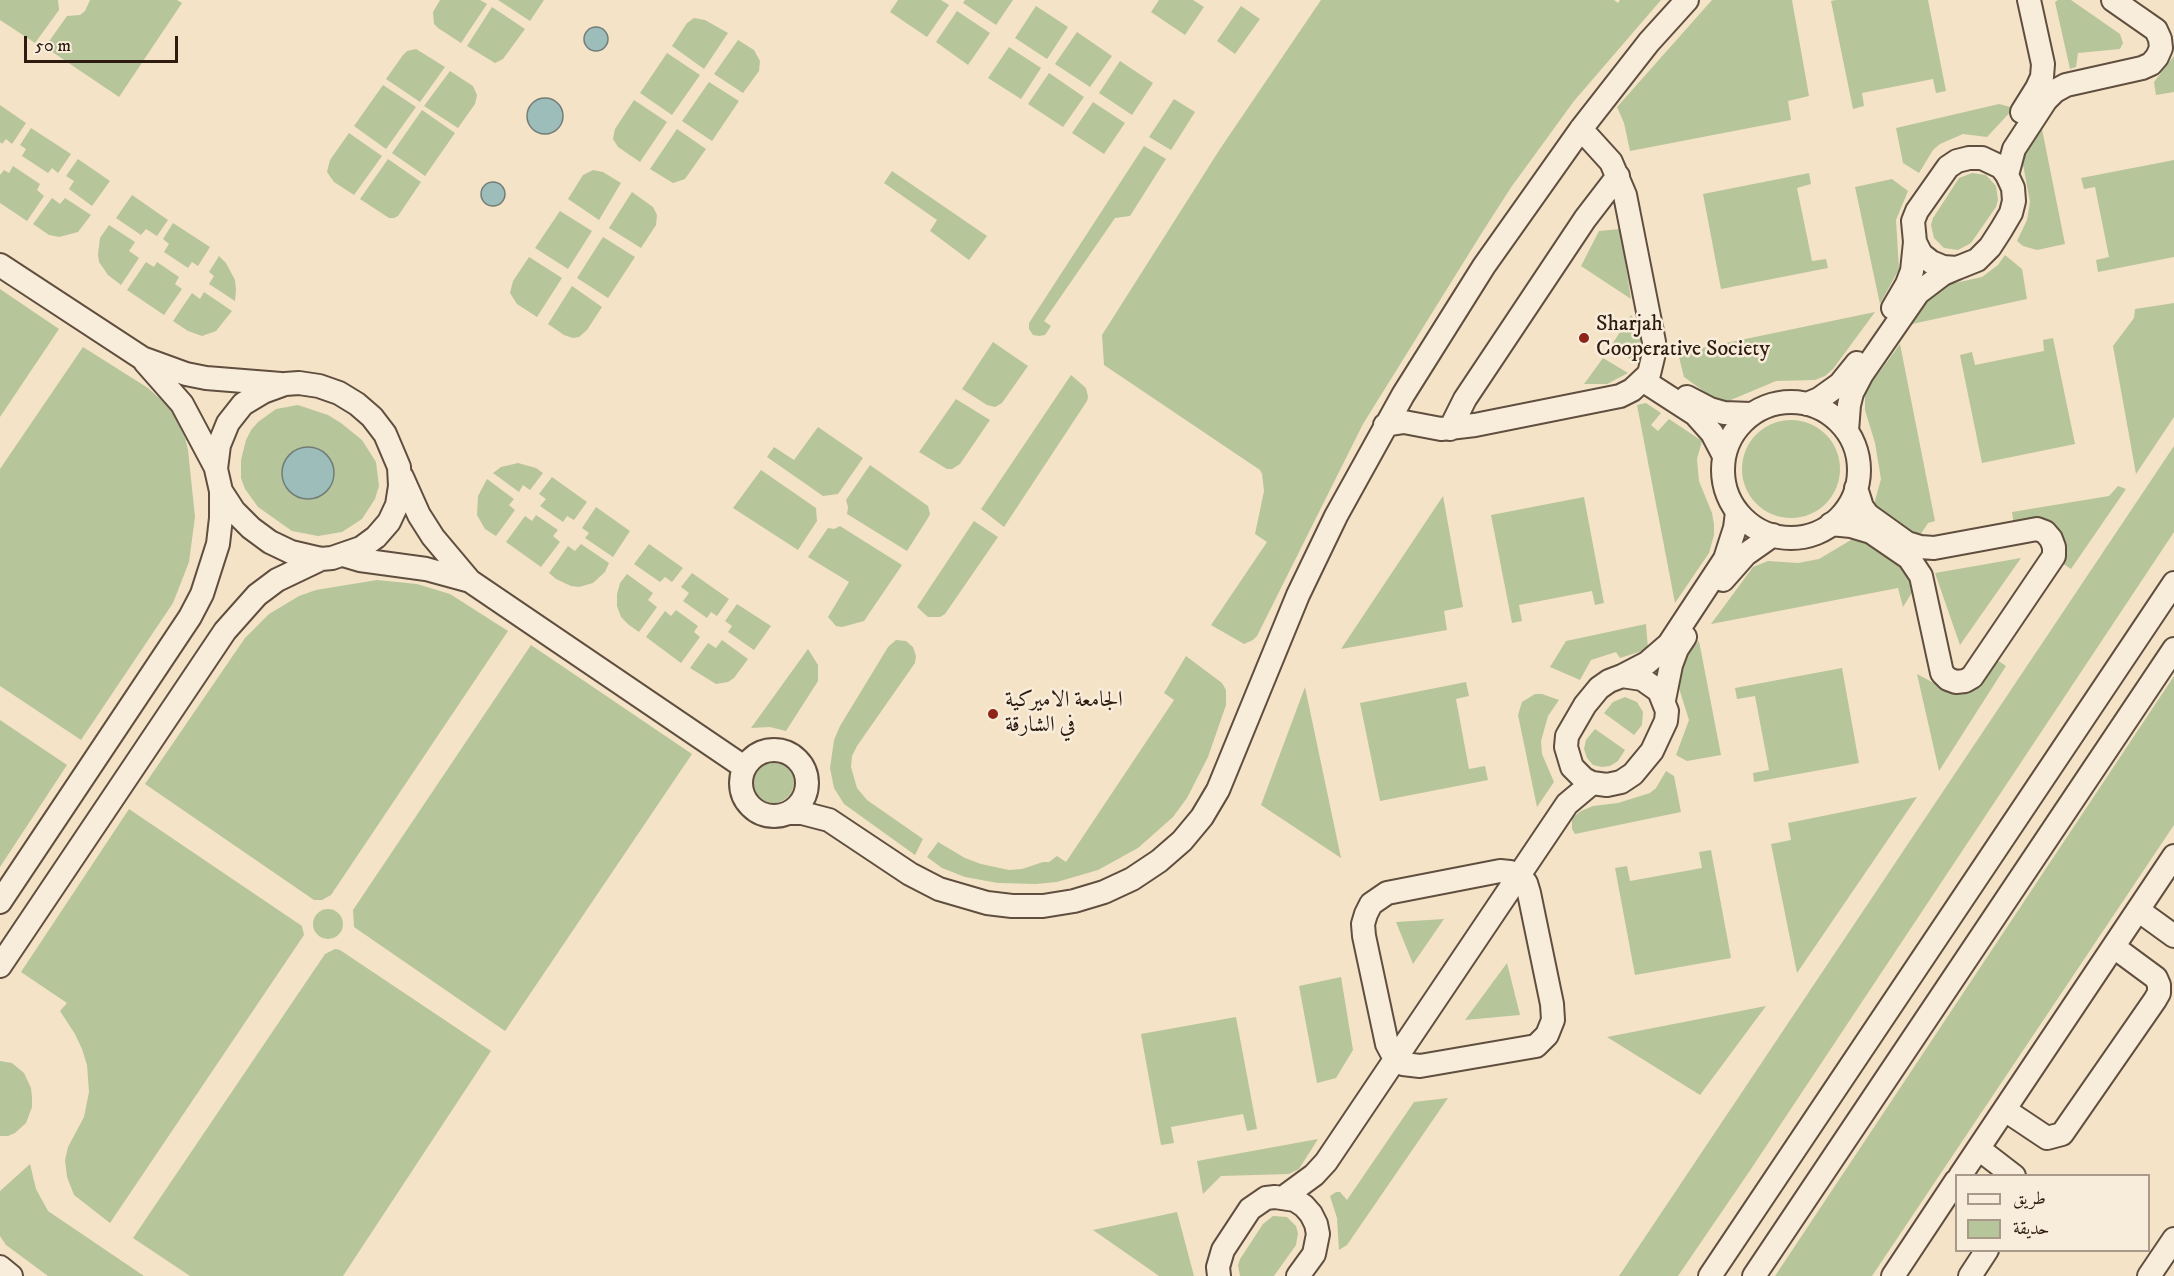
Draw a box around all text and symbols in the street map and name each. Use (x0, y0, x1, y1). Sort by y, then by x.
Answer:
scale bar (27, 24, 182, 62)
text: 50 m (35, 35, 71, 57)
place label: Sharjah Cooperative Society (1596, 312, 1770, 364)
marker: Sharjah Cooperative Society (1577, 331, 1591, 345)
place label: الجامعة الاميركية في الشارقة (1005, 688, 1123, 740)
marker: الجامعة الاميركية في الشارقة (986, 707, 1000, 721)
legend (1955, 1174, 2150, 1252)
text: طريق (2013, 1188, 2046, 1210)
text: حديقة (2013, 1218, 2049, 1240)

